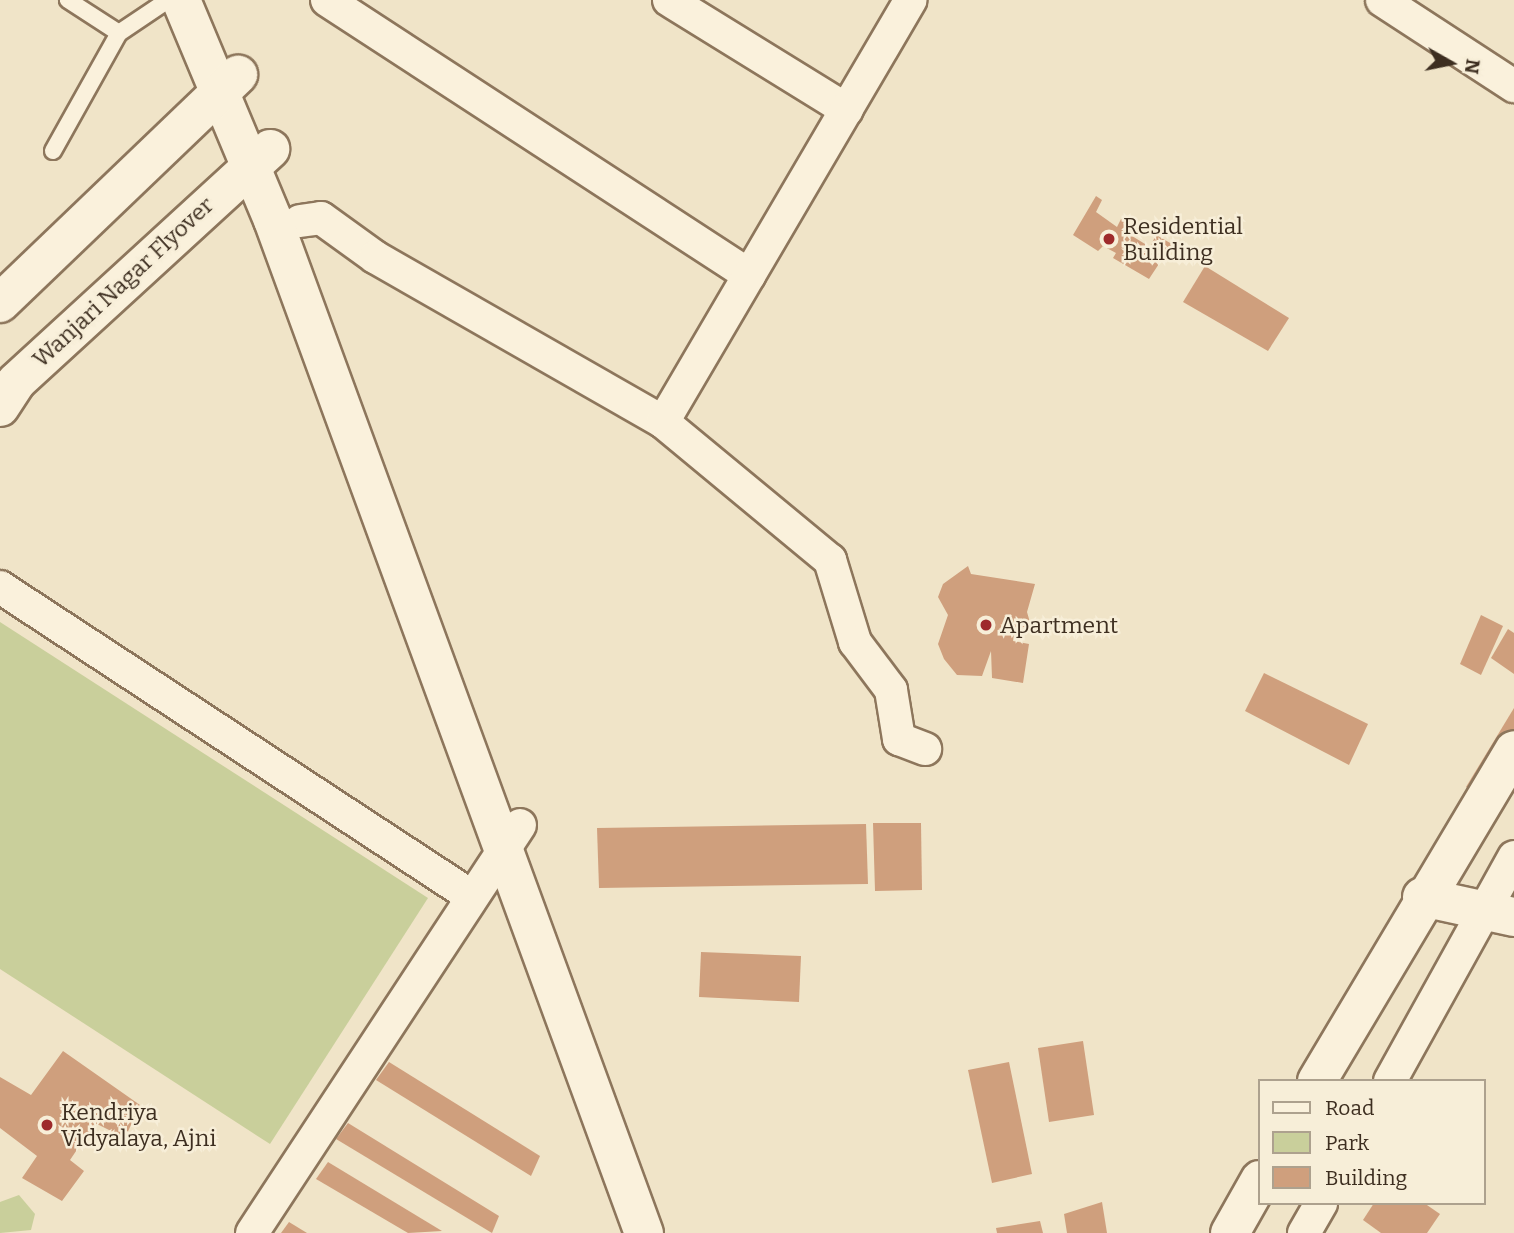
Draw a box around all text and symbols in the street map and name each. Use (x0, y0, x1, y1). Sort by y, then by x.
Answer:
north arrow (1416, 28, 1486, 98)
text: N (1460, 57, 1485, 75)
street label: Wanjari Nagar Flyover (27, 191, 219, 373)
place label: Residential Building (1123, 212, 1243, 266)
marker: Residential Building (1101, 231, 1117, 247)
place label: Apartment (1000, 611, 1118, 639)
marker: Apartment (978, 617, 994, 633)
legend (1258, 1079, 1486, 1205)
text: Road (1325, 1095, 1374, 1121)
place label: Kendriya Vidyalaya, Ajni (61, 1098, 216, 1152)
marker: Kendriya Vidyalaya, Ajni (39, 1117, 55, 1133)
text: Park (1325, 1130, 1369, 1156)
text: Building (1325, 1165, 1407, 1191)

